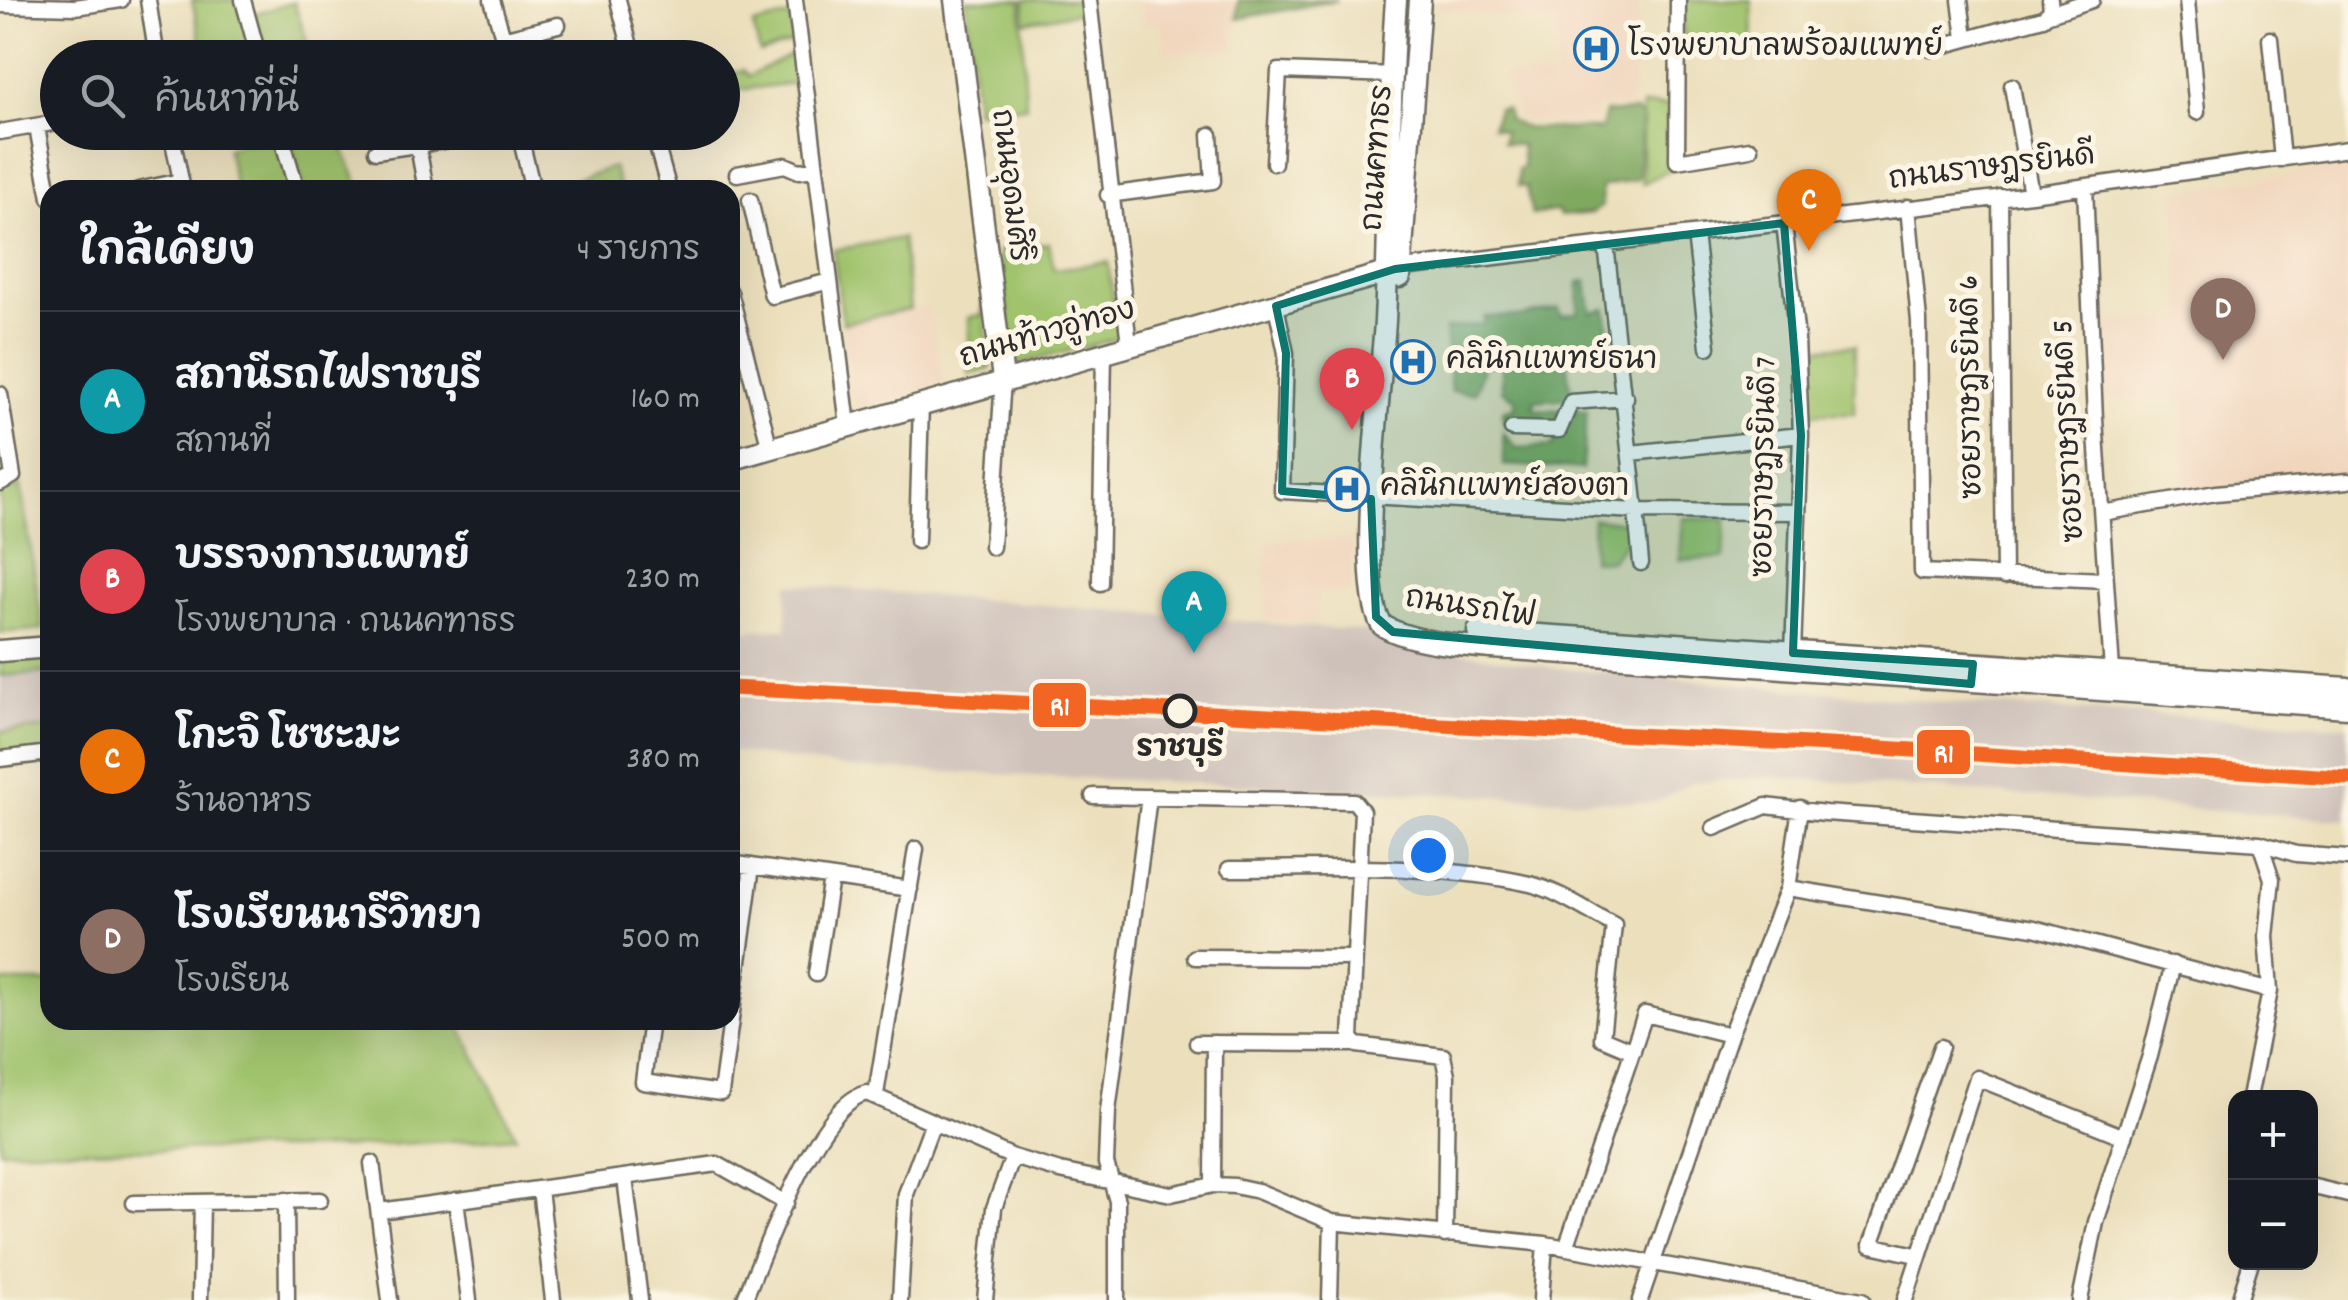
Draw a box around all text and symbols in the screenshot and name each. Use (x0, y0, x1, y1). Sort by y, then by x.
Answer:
place label: โรงพยาบาลพร้อมแพทย์ (1628, 25, 1943, 71)
hospital icon: โรงพยาบาลพร้อมแพทย์ (1573, 26, 1619, 72)
search box (40, 40, 740, 150)
icon: search (75, 68, 130, 123)
text: ค้นหาที่นี่ (155, 76, 299, 131)
street label: ถนนคฑาธร (1353, 83, 1407, 233)
street label: ถนนอุดมศิริ (977, 107, 1040, 265)
street label: ถนนราษฎรยินดี (1886, 134, 2098, 204)
pin: C (1776, 168, 1842, 251)
text: ใกล้เคียง (80, 225, 255, 285)
text: 4 รายการ (577, 230, 700, 276)
street label: ซอยราษฎรยินดี 6 (1948, 275, 1996, 499)
pin: D (2190, 278, 2256, 360)
street label: ถนนท้าวอู่ทอง (954, 288, 1141, 382)
street label: ซอยราษฎรยินดี 5 (2042, 318, 2098, 544)
place label: คลินิกแพทย์ธนา (1446, 338, 1657, 384)
hospital icon: คลินิกแพทย์ธนา (1390, 339, 1436, 385)
pin: B (1320, 348, 1384, 430)
text: สถานีรถไฟราชบุรี (175, 352, 481, 407)
street label: ซอยราษฎรยินดี 7 (1742, 356, 1790, 578)
text: A (104, 378, 121, 424)
text: 160 m (631, 378, 700, 424)
text: สถานที่ (175, 422, 272, 468)
place label: คลินิกแพทย์สองตา (1380, 465, 1629, 511)
hospital icon: คลินิกแพทย์สองตา (1324, 466, 1370, 512)
text: บรรจงการแพทย์ (175, 532, 470, 587)
text: B (105, 558, 120, 604)
text: 230 m (625, 558, 700, 604)
pin: A (1162, 570, 1226, 653)
street label: ถนนรถไฟ (1402, 576, 1539, 642)
text: โรงพยาบาล · ถนนคฑาธร (175, 602, 516, 648)
line badge: R1 (1031, 681, 1088, 729)
text: R1 (1050, 690, 1070, 730)
marker: ราชบุรี (1164, 695, 1196, 727)
text: โกะจิ โซซะมะ (175, 712, 401, 767)
place label: ราชบุรี (1136, 727, 1224, 772)
line badge: R1 (1915, 728, 1972, 776)
text: R1 (1934, 737, 1954, 777)
text: C (105, 738, 120, 784)
text: 380 m (626, 738, 700, 784)
text: ร้านอาหาร (175, 782, 312, 828)
your location (1403, 830, 1454, 881)
text: โรงเรียนนารีวิทยา (175, 892, 481, 947)
text: D (104, 918, 121, 964)
text: 500 m (621, 918, 700, 964)
text: โรงเรียน (175, 962, 289, 1008)
map controls (2228, 1090, 2318, 1270)
button: + (2228, 1090, 2318, 1180)
button: − (2228, 1180, 2318, 1270)

